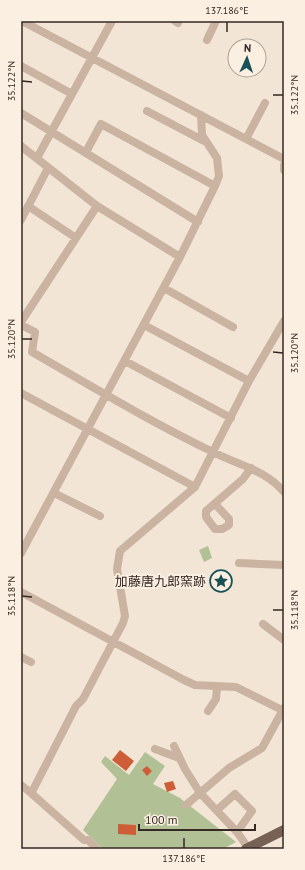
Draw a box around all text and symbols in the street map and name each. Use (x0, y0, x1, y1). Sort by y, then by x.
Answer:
text: 137.186°E (205, 4, 249, 17)
north arrow (227, 38, 267, 78)
text: N (244, 41, 252, 55)
text: 35.122°N (5, 61, 18, 101)
text: 35.122°N (288, 75, 301, 115)
text: 35.120°N (5, 319, 18, 359)
text: 35.120°N (288, 333, 301, 373)
place icon: 加藤唐九郎窯跡 (208, 568, 234, 594)
place label: 加藤唐九郎窯跡 (115, 573, 206, 590)
text: 35.118°N (5, 576, 18, 616)
text: 35.118°N (288, 590, 301, 630)
scale bar (139, 806, 255, 832)
text: 100 m (145, 812, 178, 827)
text: 137.186°E (162, 852, 206, 865)

